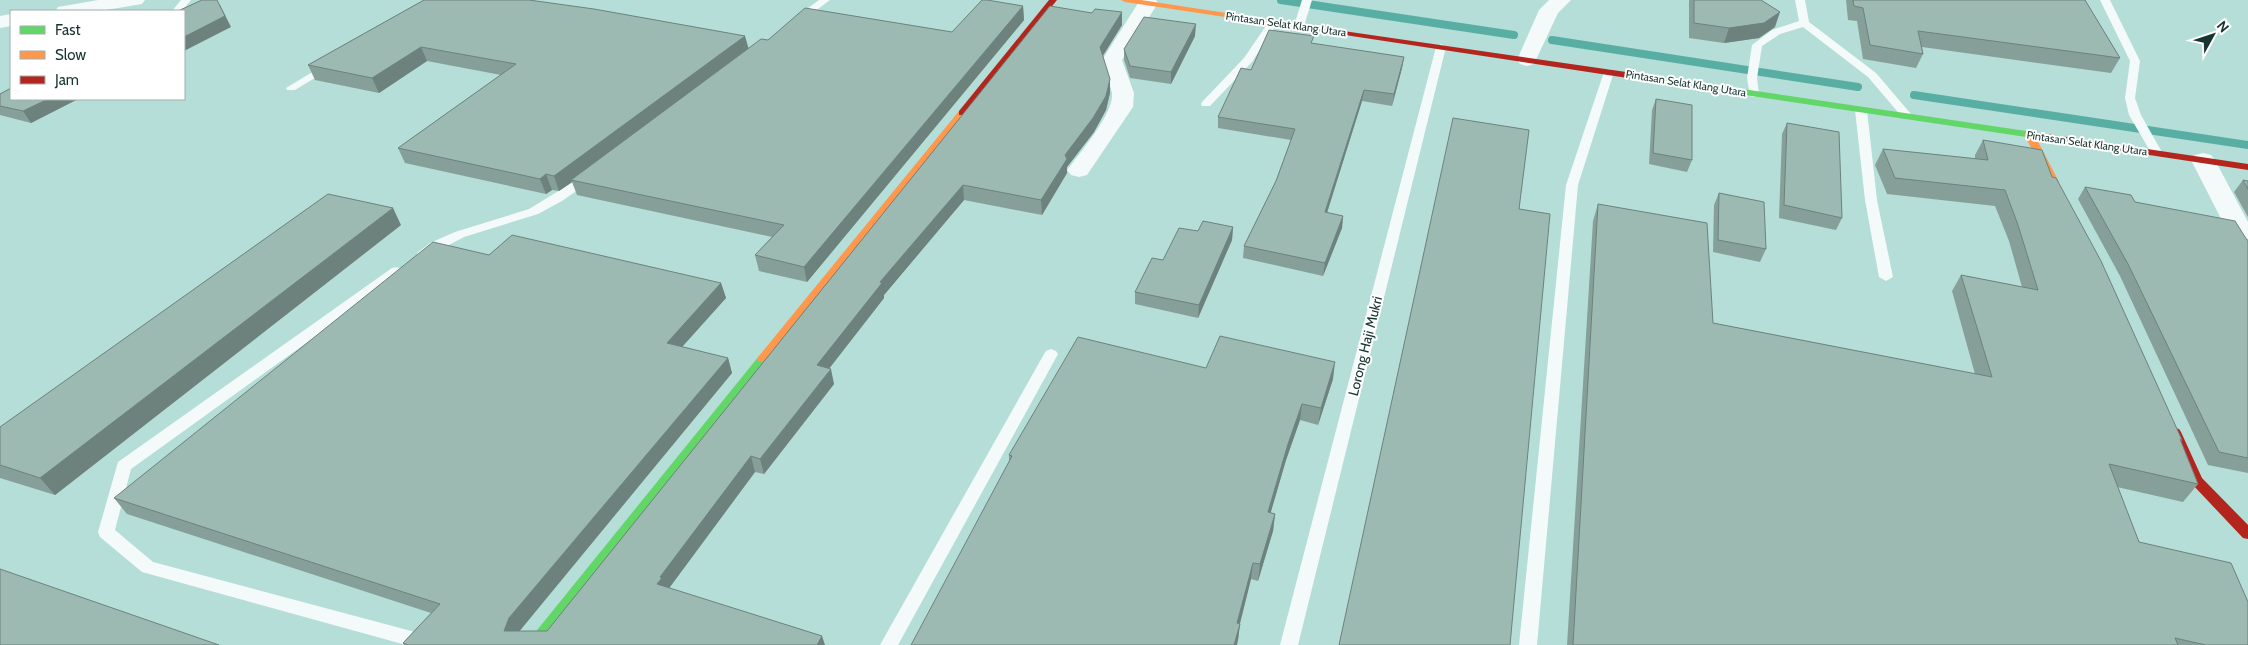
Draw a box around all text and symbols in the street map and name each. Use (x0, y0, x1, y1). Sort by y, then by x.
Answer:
street label: Pintasan Selat Klang Utara (1225, 9, 1348, 40)
legend (10, 10, 185, 100)
north arrow (2188, 10, 2238, 60)
text: N (2213, 17, 2233, 36)
text: Fast (55, 21, 80, 39)
text: Slow (55, 46, 86, 64)
street label: Pintasan Selat Klang Utara (1625, 67, 1748, 100)
text: Jam (54, 71, 79, 89)
street label: Pintasan Selat Klang Utara (2026, 128, 2149, 159)
street label: Lorong Haji Mukri (1344, 294, 1386, 398)

